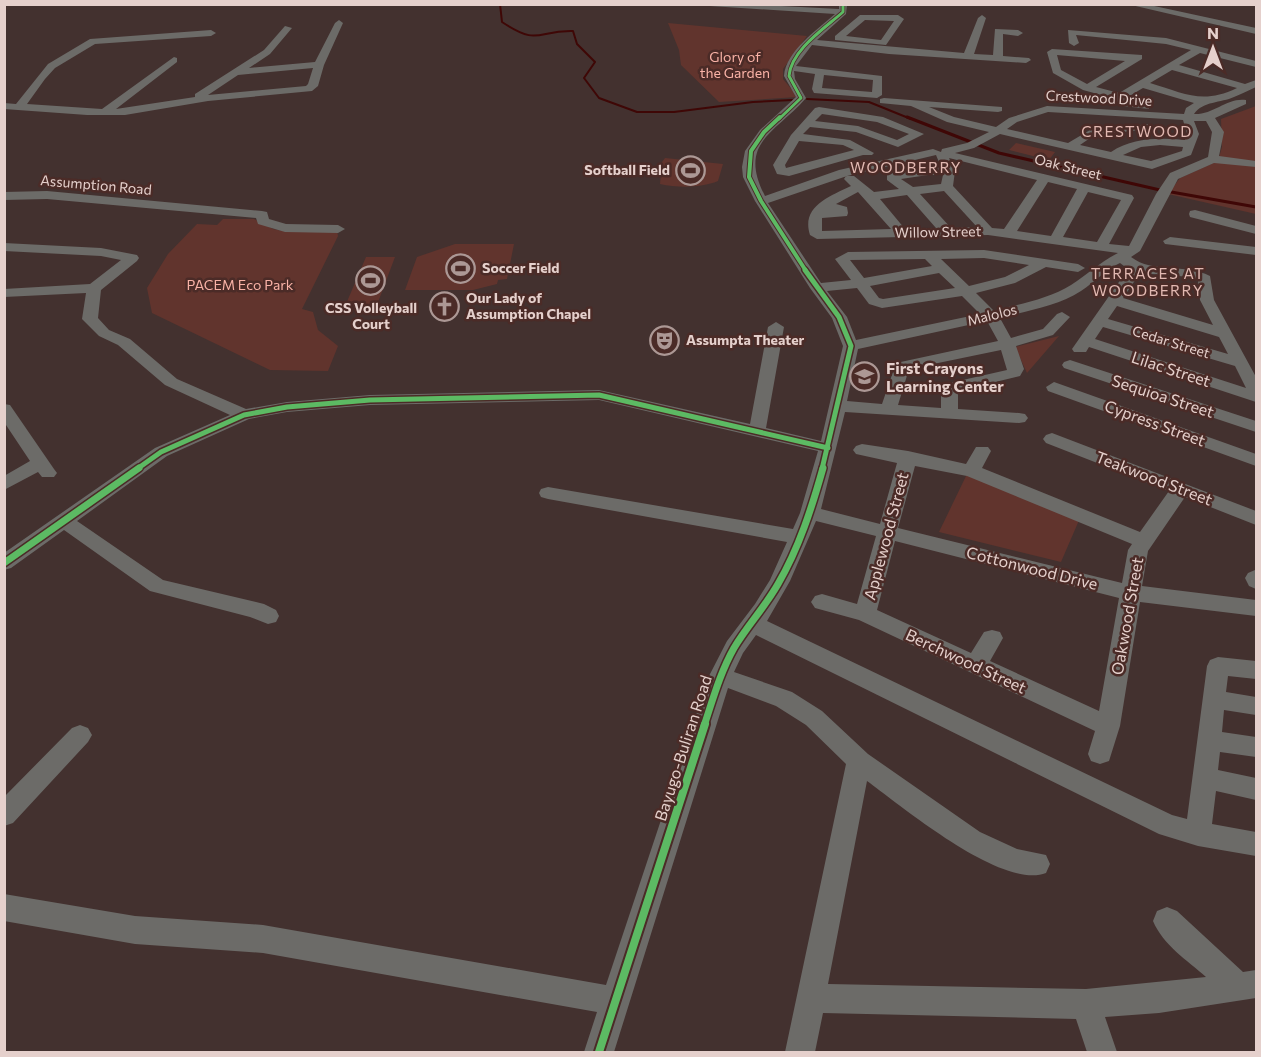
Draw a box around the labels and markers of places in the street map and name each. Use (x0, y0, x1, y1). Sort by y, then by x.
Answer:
sports icon: Softball Field (675, 154, 707, 186)
place label: Softball Field (584, 161, 670, 178)
sports icon: Soccer Field (445, 252, 477, 284)
place label: Soccer Field (482, 259, 560, 276)
sports icon: CSS Volleyball Court (355, 265, 387, 297)
place label: Our Lady of Assumption Chapel (466, 289, 591, 322)
church icon: Our Lady of Assumption Chapel (429, 290, 461, 322)
place label: CSS Volleyball Court (325, 299, 417, 332)
theatre icon: Assumpta Theater (649, 324, 681, 356)
place label: Assumpta Theater (686, 331, 805, 348)
place label: First Crayons Learning Center (886, 358, 1004, 395)
school or university icon: First Crayons Learning Center (849, 361, 881, 393)

